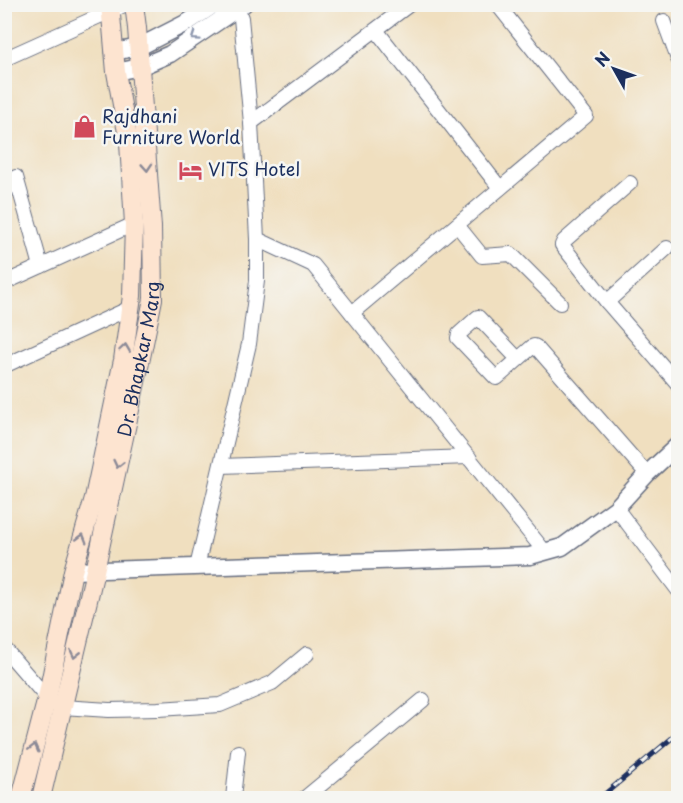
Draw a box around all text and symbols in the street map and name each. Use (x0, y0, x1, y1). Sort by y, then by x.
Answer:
one-way arrow (191, 30, 202, 41)
north arrow (584, 39, 644, 99)
text: N (588, 46, 615, 71)
place label: Rajdhani Furniture World (102, 102, 240, 150)
shop icon: Rajdhani Furniture World (71, 114, 97, 140)
place label: VITS Hotel (208, 155, 300, 182)
hotel icon: VITS Hotel (177, 157, 203, 183)
one-way arrow (141, 163, 154, 172)
street label: Dr. Bhapkar Marg (110, 281, 165, 439)
one-way arrow (118, 344, 130, 353)
one-way arrow (113, 458, 126, 468)
one-way arrow (75, 534, 87, 544)
one-way arrow (69, 649, 82, 659)
one-way arrow (27, 743, 40, 753)

